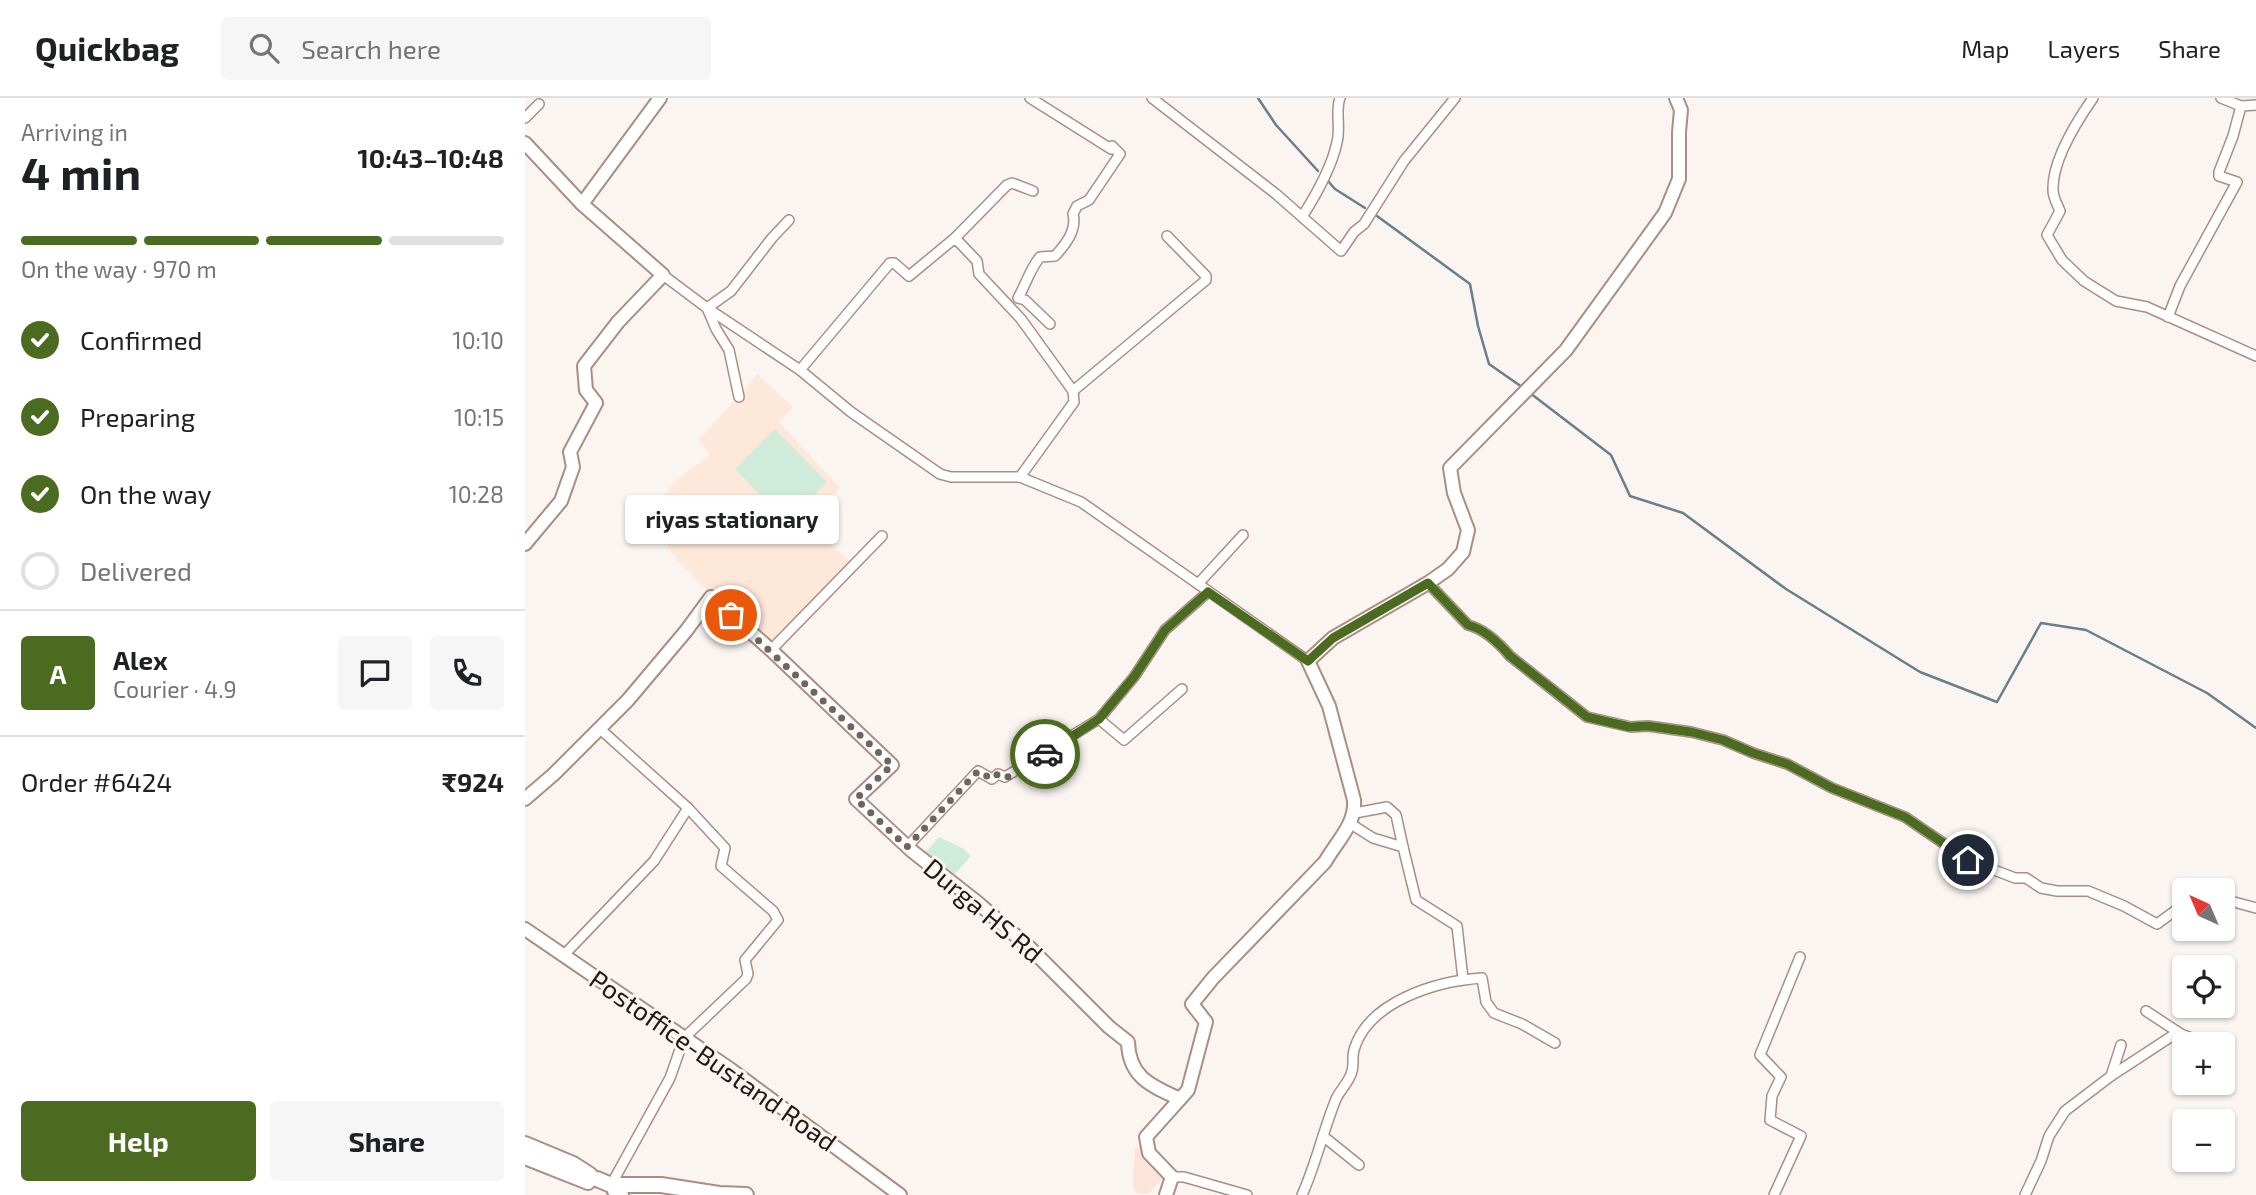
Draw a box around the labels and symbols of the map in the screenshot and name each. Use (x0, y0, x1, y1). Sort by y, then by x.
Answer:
callout: riyas stationary (624, 496, 838, 545)
pin (701, 585, 761, 645)
courier (1010, 719, 1080, 789)
pin (1938, 830, 1998, 890)
street label: Durga HS Rd (918, 851, 1050, 969)
north arrow (2172, 878, 2235, 942)
street label: Postoffice-Bustand Road (585, 963, 843, 1157)

